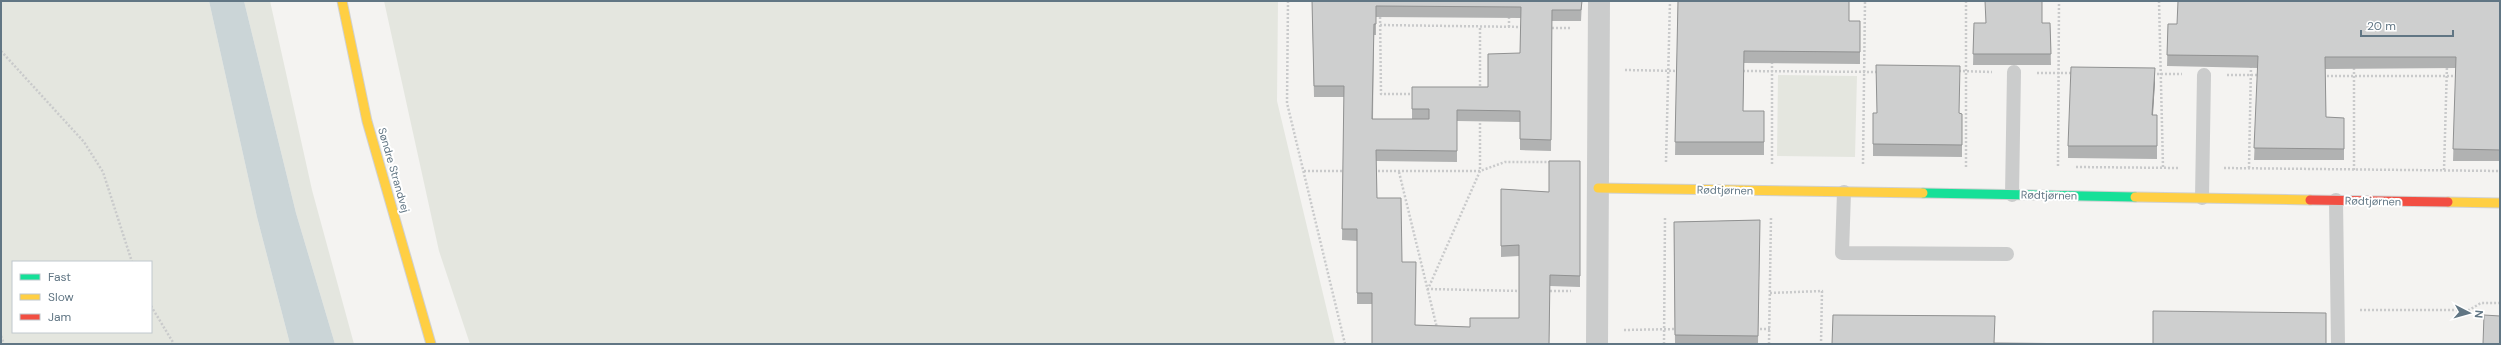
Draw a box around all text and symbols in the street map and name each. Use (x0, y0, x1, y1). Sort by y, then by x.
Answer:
scale bar (2361, 12, 2453, 38)
text: 20 m (2367, 18, 2396, 34)
street label: Søndre Strandvej (375, 126, 413, 214)
street label: Rødtjørnen (1697, 183, 1753, 197)
street label: Rødtjørnen (2021, 188, 2077, 202)
street label: Rødtjørnen (2345, 194, 2401, 208)
legend (12, 261, 152, 333)
text: Fast (48, 269, 71, 285)
text: Slow (48, 289, 74, 305)
north arrow (2449, 293, 2489, 333)
text: Jam (48, 309, 71, 325)
text: N (2472, 309, 2486, 319)

